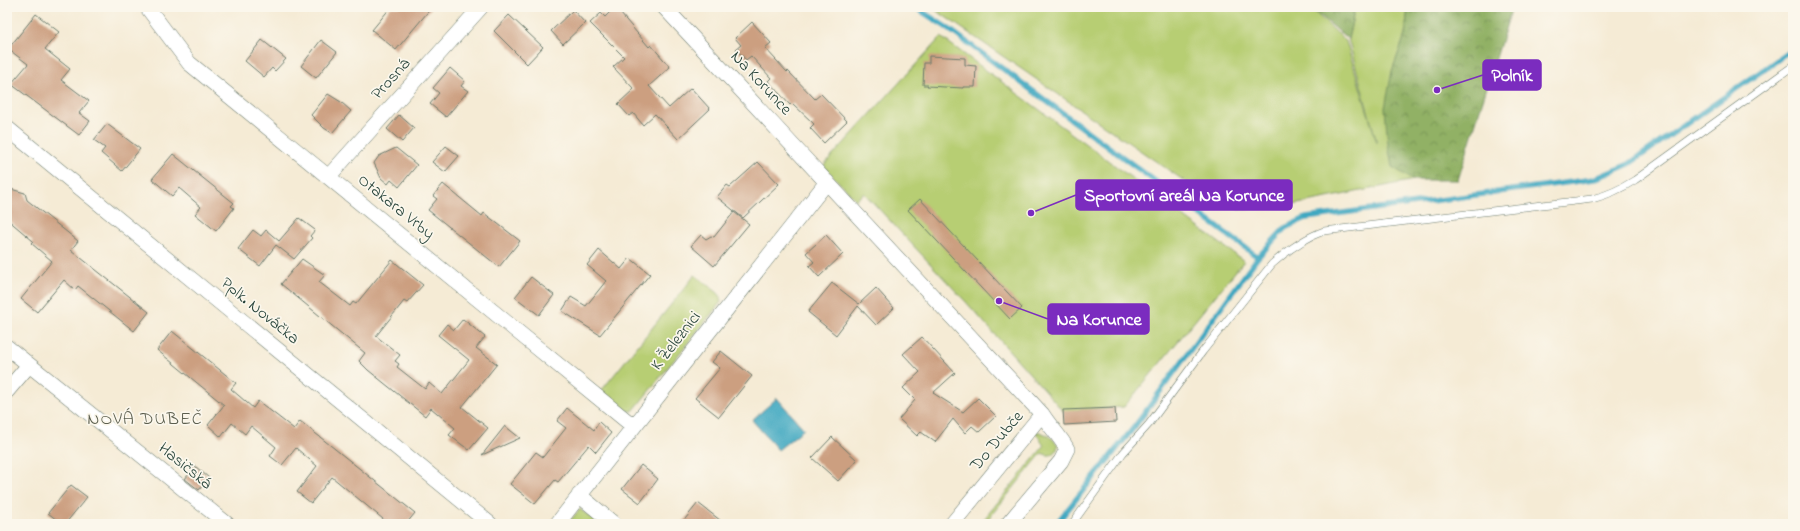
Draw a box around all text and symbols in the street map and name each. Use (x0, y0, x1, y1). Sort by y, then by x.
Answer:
street label: Na Korunce (724, 45, 798, 121)
street label: Prosná (365, 52, 417, 105)
callout: Polník (1483, 60, 1541, 90)
text: Polník (1491, 64, 1534, 90)
street label: Otakara Vrby (351, 168, 440, 247)
callout: Sportovní areál Na Korunce (1076, 180, 1292, 210)
text: Sportovní areál Na Korunce (1084, 184, 1285, 210)
street label: Pplk. Nováčka (215, 271, 305, 351)
callout: Na Korunce (1048, 304, 1149, 334)
street label: K Železnici (645, 306, 707, 376)
text: Na Korunce (1056, 308, 1143, 334)
street label: Do Dubče (964, 405, 1030, 477)
district label: NOVÁ DUBEČ (87, 407, 203, 433)
street label: Hasičská (153, 436, 218, 496)

